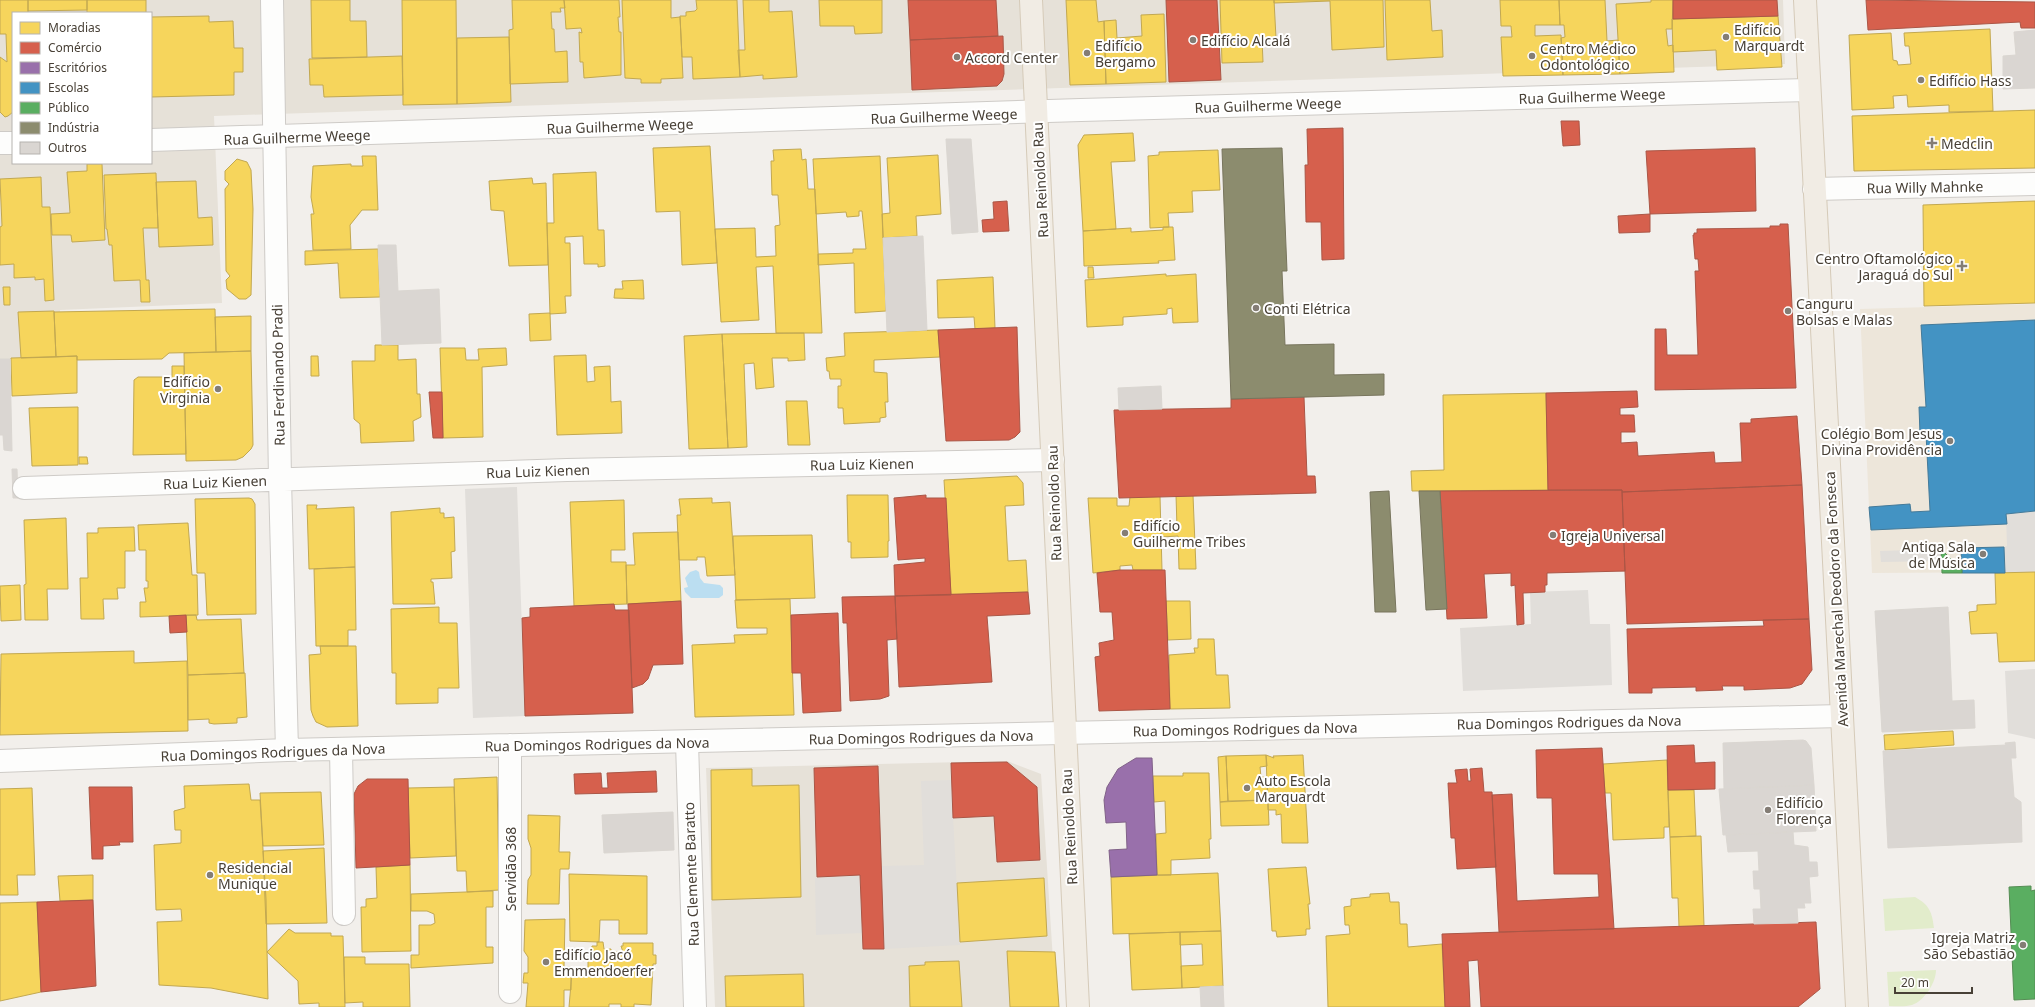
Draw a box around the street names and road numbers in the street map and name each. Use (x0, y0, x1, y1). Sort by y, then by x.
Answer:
street label: Rua Guilherme Weege (1518, 84, 1666, 108)
street label: Rua Guilherme Weege (1194, 93, 1342, 117)
street label: Rua Guilherme Weege (870, 104, 1018, 128)
street label: Rua Guilherme Weege (546, 114, 694, 138)
street label: Rua Reinoldo Rau (1027, 122, 1053, 238)
street label: Rua Guilherme Weege (223, 125, 371, 149)
street label: Rua Willy Mahnke (1866, 176, 1984, 198)
street label: Rua Ferdinando Pradi (267, 304, 289, 446)
street label: Rua Reinoldo Rau (1042, 445, 1066, 561)
street label: Rua Luiz Kienen (810, 454, 914, 474)
street label: Rua Luiz Kienen (486, 460, 590, 482)
street label: Rua Luiz Kienen (163, 471, 267, 493)
street label: Avenida Marechal Deodoro da Fonseca (1820, 471, 1852, 727)
street label: Rua Domingos Rodrigues da Nova (1456, 711, 1682, 733)
street label: Rua Domingos Rodrigues da Nova (1132, 718, 1358, 740)
street label: Rua Domingos Rodrigues da Nova (808, 726, 1034, 748)
street label: Rua Domingos Rodrigues da Nova (484, 733, 710, 755)
street label: Rua Domingos Rodrigues da Nova (160, 739, 386, 765)
street label: Rua Reinoldo Rau (1056, 769, 1082, 885)
street label: Rua Clemente Baratto (679, 802, 703, 946)
street label: Servidão 368 (501, 827, 520, 911)

